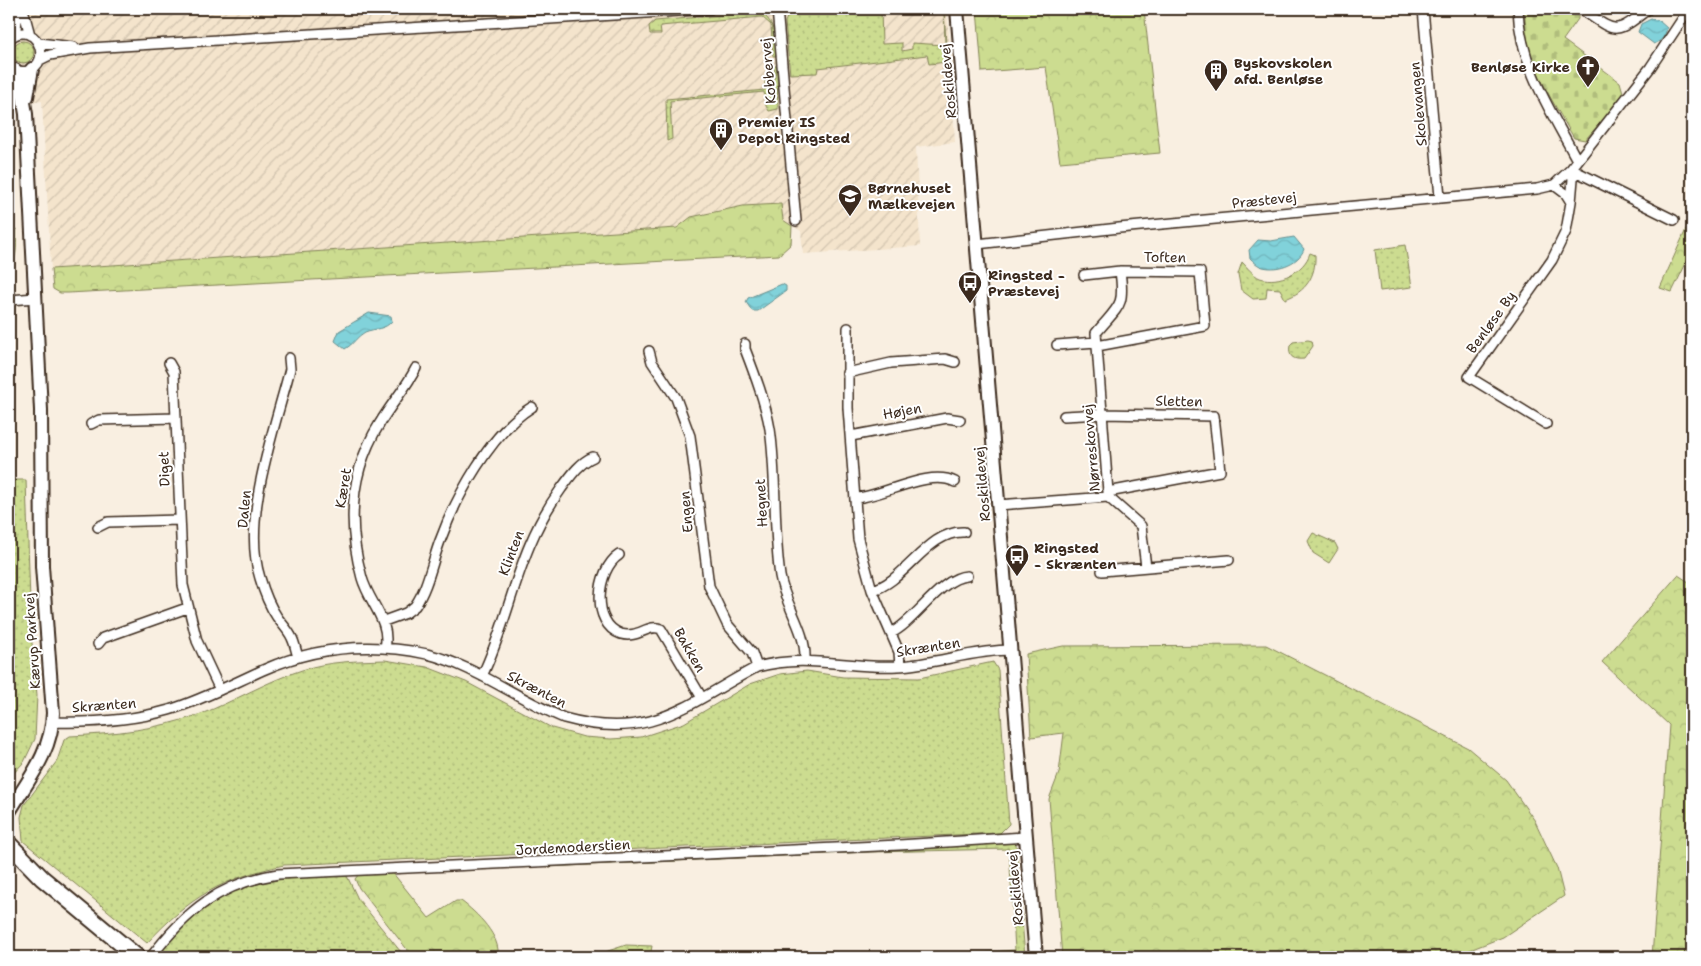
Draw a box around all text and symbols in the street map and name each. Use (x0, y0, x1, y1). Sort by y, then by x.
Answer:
street label: Kobbervej (756, 37, 780, 105)
street label: Roskildevej (936, 43, 960, 119)
place label: Byskovskolen afd. Benløse (1234, 54, 1332, 88)
church icon: Benløse Kirke (1575, 54, 1601, 88)
building icon: Byskovskolen afd. Benløse (1203, 58, 1229, 92)
place label: Benløse Kirke (1471, 58, 1570, 76)
street label: Skolevangen (1405, 61, 1431, 147)
place label: Premier IS Depot Ringsted (738, 113, 851, 147)
building icon: Premier IS Depot Ringsted (708, 117, 734, 151)
place label: Børnehuset Mælkevejen (868, 179, 955, 213)
school or university icon: Børnehuset Mælkevejen (837, 183, 863, 217)
street label: Præstevej (1231, 188, 1297, 212)
street label: Toften (1144, 248, 1187, 266)
place label: Ringsted - Præstevej (988, 266, 1065, 300)
bus stop icon: Ringsted - Præstevej (957, 270, 983, 304)
street label: Benløse By (1462, 287, 1520, 357)
street label: Sletten (1155, 392, 1203, 410)
street label: Højen (881, 399, 923, 423)
street label: Nørreskovvej (1078, 403, 1104, 493)
street label: Roskildevej (970, 446, 994, 522)
street label: Diget (154, 451, 174, 487)
street label: Kæret (331, 467, 355, 509)
street label: Hegnet (751, 478, 771, 528)
street label: Dalen (233, 489, 255, 529)
street label: Engen (675, 490, 697, 534)
street label: Klinten (494, 527, 528, 578)
place label: Ringsted - Skrænten (1034, 539, 1117, 573)
bus stop icon: Ringsted - Skrænten (1004, 543, 1030, 577)
street label: Kærup Parkvej (20, 592, 44, 690)
street label: Bakken (670, 625, 710, 676)
street label: Skrænten (895, 633, 962, 661)
street label: Skrænten (504, 666, 570, 712)
street label: Skrænten (71, 694, 137, 716)
street label: Jordemoderstien (515, 835, 631, 859)
street label: Roskildevej (1003, 850, 1027, 926)

